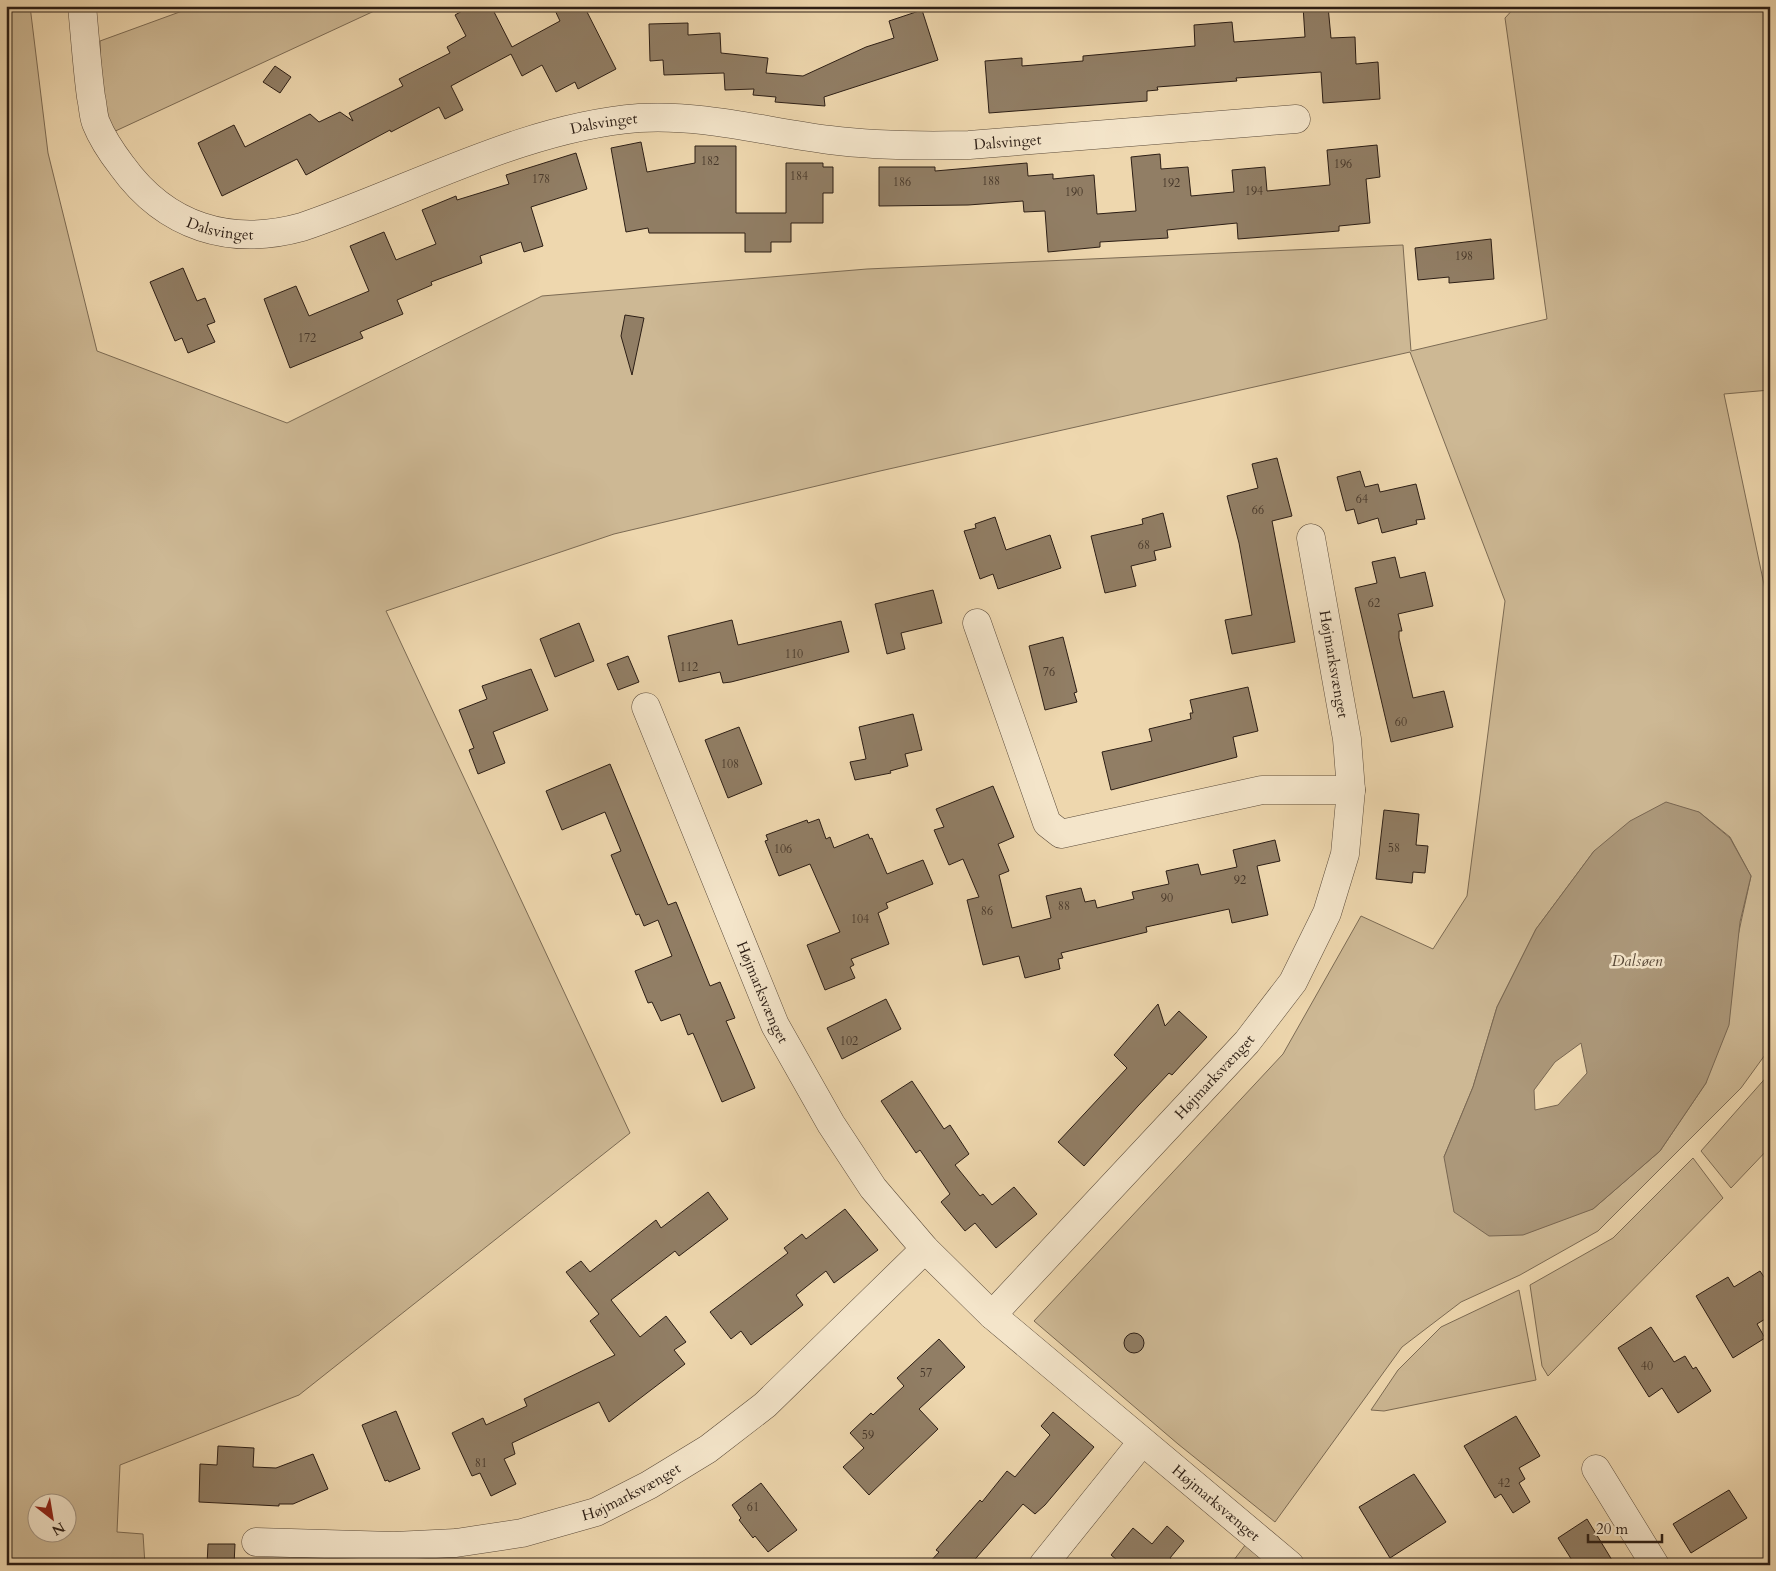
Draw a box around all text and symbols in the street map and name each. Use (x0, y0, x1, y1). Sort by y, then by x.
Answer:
street label: Dalsvinget (568, 108, 638, 139)
street label: Dalsvinget (973, 129, 1042, 155)
house number: 182 (701, 153, 719, 169)
house number: 196 (1334, 156, 1352, 172)
house number: 184 (790, 168, 808, 184)
house number: 178 (532, 171, 550, 187)
house number: 188 (982, 173, 1000, 189)
house number: 186 (893, 174, 911, 190)
house number: 192 (1162, 175, 1180, 191)
house number: 194 (1245, 183, 1263, 199)
house number: 190 (1065, 184, 1083, 200)
street label: Dalsvinget (184, 212, 254, 245)
house number: 198 (1455, 248, 1473, 264)
house number: 172 (298, 330, 316, 346)
house number: 64 (1356, 491, 1368, 507)
house number: 66 (1252, 502, 1264, 518)
house number: 68 (1138, 537, 1150, 553)
house number: 62 (1368, 595, 1380, 611)
street label: Højmarksvænget (1315, 609, 1353, 720)
house number: 110 (785, 646, 803, 662)
house number: 112 (680, 659, 698, 675)
house number: 76 (1043, 664, 1055, 680)
house number: 60 (1395, 714, 1407, 730)
house number: 108 (721, 756, 739, 772)
house number: 58 (1388, 840, 1400, 856)
house number: 106 (774, 841, 792, 857)
house number: 92 (1234, 872, 1246, 888)
house number: 90 (1161, 890, 1173, 906)
house number: 88 (1058, 898, 1070, 914)
house number: 86 (981, 903, 993, 919)
house number: 104 (851, 911, 869, 927)
street label: Højmarksvænget (732, 938, 793, 1047)
water label: Dalsøen (1612, 950, 1663, 972)
street label: Højmarksvænget (1170, 1030, 1259, 1123)
house number: 102 (840, 1033, 858, 1049)
house number: 40 (1641, 1358, 1653, 1374)
house number: 57 (920, 1365, 932, 1381)
house number: 59 (862, 1427, 874, 1443)
house number: 81 (475, 1455, 487, 1471)
street label: Højmarksvænget (579, 1458, 685, 1526)
street label: Højmarksvænget (1168, 1460, 1264, 1546)
house number: 42 (1498, 1475, 1510, 1491)
north arrow (28, 1494, 78, 1544)
house number: 61 (747, 1499, 759, 1515)
scale bar (1588, 1511, 1662, 1543)
text: N (48, 1517, 69, 1540)
text: 20 m (1596, 1519, 1628, 1539)

